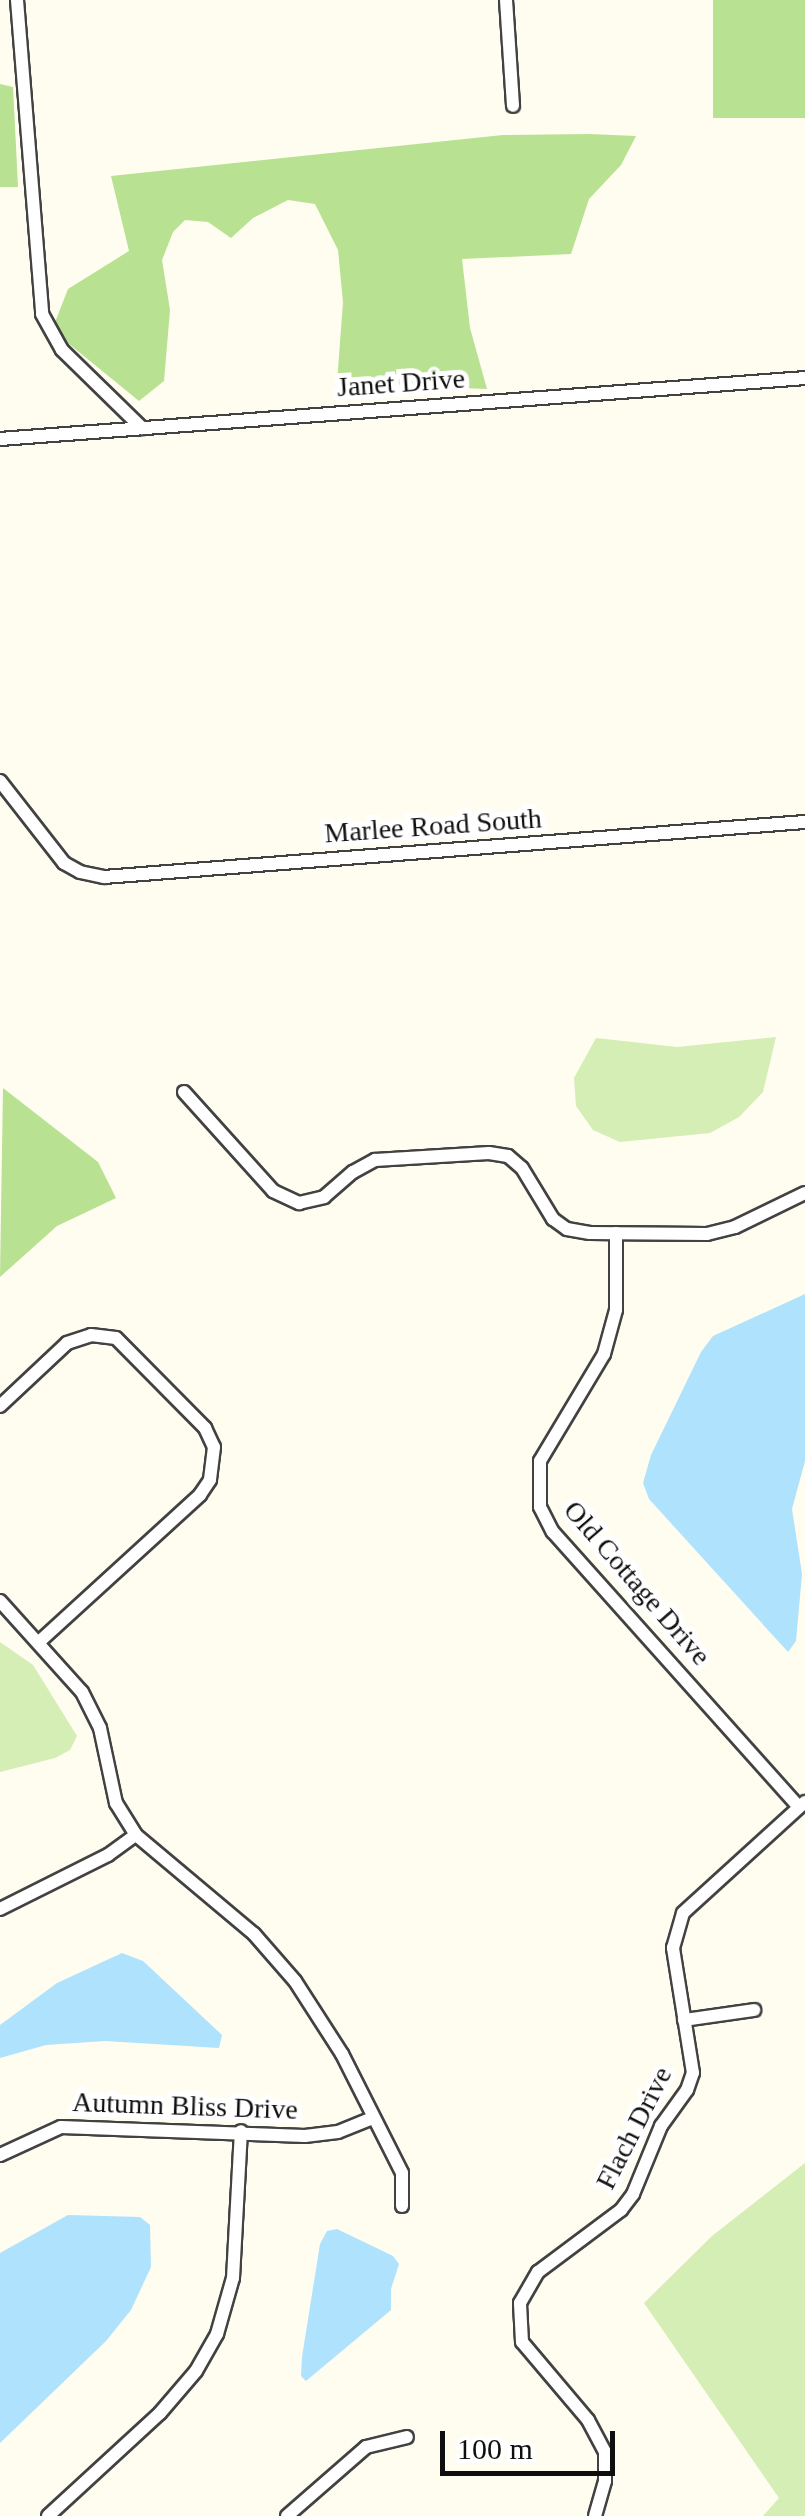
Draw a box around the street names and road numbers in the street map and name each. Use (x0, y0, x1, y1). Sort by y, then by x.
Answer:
street label: Janet Drive (336, 362, 466, 404)
street label: Marlee Road South (323, 802, 543, 850)
street label: Old Cottage Drive (556, 1494, 718, 1672)
street label: Flach Drive (589, 2061, 679, 2195)
street label: Autumn Bliss Drive (72, 2085, 298, 2127)

